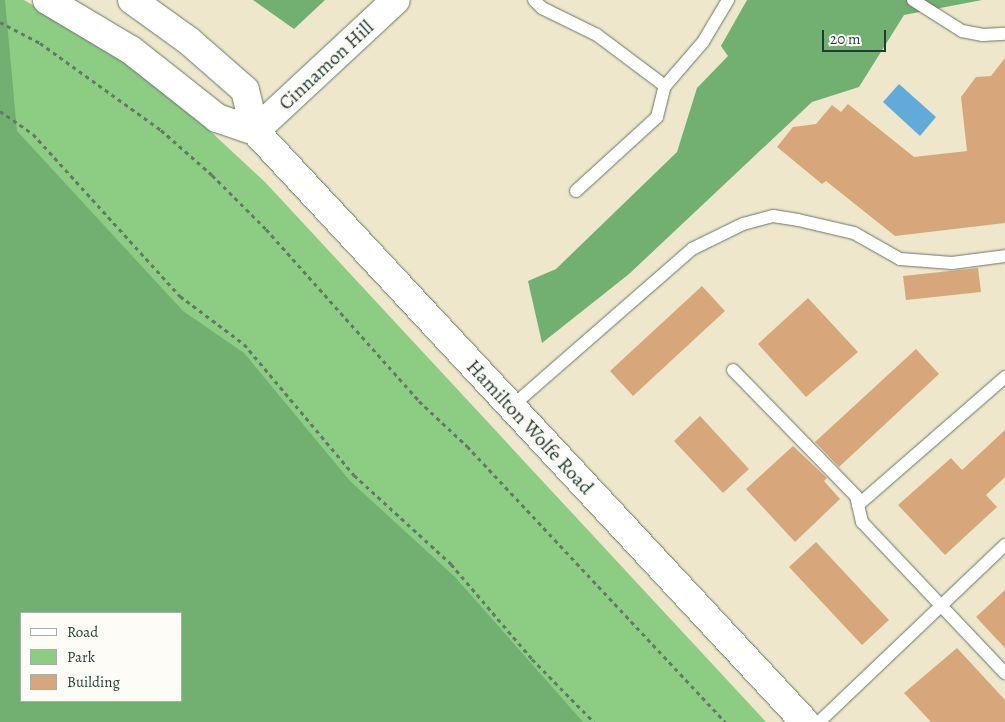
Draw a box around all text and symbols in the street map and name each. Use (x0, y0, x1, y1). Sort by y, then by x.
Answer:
street label: Cinnamon Hill (274, 15, 378, 115)
scale bar (825, 20, 889, 52)
text: 20 m (830, 29, 861, 49)
street label: Hamilton Wolfe Road (461, 355, 599, 499)
legend (20, 612, 182, 702)
text: Road (67, 622, 98, 642)
text: Park (67, 647, 95, 667)
text: Building (67, 672, 120, 692)

